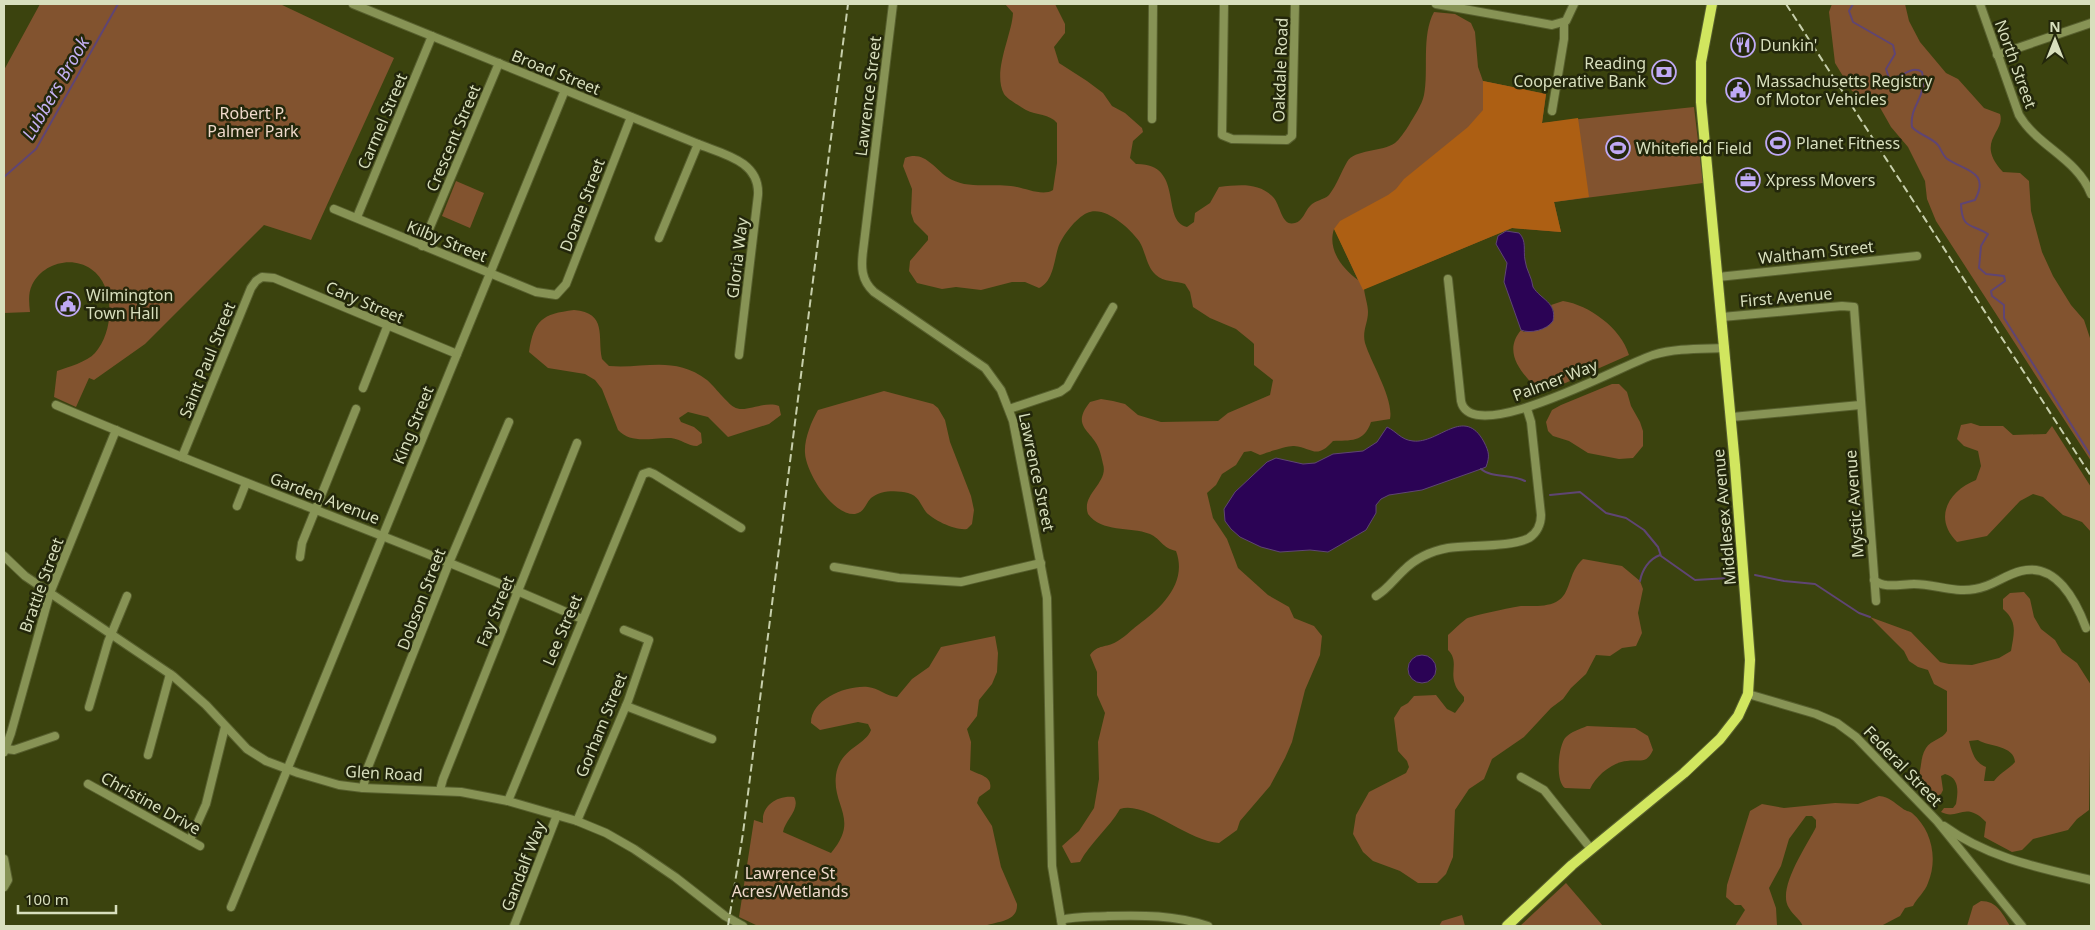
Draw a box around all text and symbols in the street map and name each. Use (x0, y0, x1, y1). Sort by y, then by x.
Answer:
north arrow (2030, 15, 2080, 65)
street label: Oakdale Road (1267, 17, 1293, 123)
street label: North Street (1990, 17, 2042, 112)
text: N (2049, 17, 2061, 36)
water label: Lubbers Brook (16, 31, 95, 144)
restaurant icon: Dunkin' (1730, 32, 1756, 58)
place label: Dunkin' (1760, 34, 1817, 56)
street label: Lawrence Street (850, 35, 886, 157)
street label: Broad Street (508, 44, 604, 100)
place label: Reading Cooperative Bank (1513, 52, 1646, 92)
bank icon: Reading Cooperative Bank (1651, 59, 1677, 85)
street label: Carmel Street (352, 69, 412, 173)
place label: Massachusetts Registry of Motor Vehicles (1756, 70, 1933, 110)
public building icon: Massachusetts Registry of Motor Vehicles (1725, 77, 1751, 103)
street label: Crescent Street (421, 81, 486, 195)
park label: Robert P. Palmer Park (207, 102, 299, 142)
sports icon: Planet Fitness (1765, 130, 1791, 156)
place label: Planet Fitness (1796, 132, 1900, 154)
sports icon: Whitefield Field (1605, 135, 1631, 161)
place label: Whitefield Field (1636, 137, 1752, 159)
street label: Doane Street (554, 155, 610, 255)
office icon: Xpress Movers (1735, 167, 1761, 193)
place label: Xpress Movers (1766, 169, 1875, 191)
street label: Kilby Street (404, 215, 491, 267)
street label: Gloria Way (721, 216, 753, 300)
street label: Waltham Street (1757, 235, 1875, 269)
street label: Cary Street (323, 276, 408, 328)
street label: First Avenue (1739, 282, 1833, 312)
place label: Wilmington Town Hall (86, 284, 173, 324)
public building icon: Wilmington Town Hall (55, 291, 81, 317)
street label: Saint Paul Street (174, 299, 240, 421)
street label: Palmer Way (1509, 353, 1601, 406)
street label: King Street (387, 382, 439, 467)
street label: Lawrence Street (1014, 411, 1060, 534)
street label: Middlesex Avenue (1707, 448, 1741, 586)
street label: Mystic Avenue (1839, 449, 1869, 559)
street label: Garden Avenue (267, 467, 383, 529)
street label: Brattle Street (14, 534, 68, 635)
street label: Dobson Street (392, 545, 451, 653)
street label: Fay Street (471, 572, 519, 650)
street label: Lee Street (537, 591, 587, 669)
street label: Gorham Street (570, 669, 632, 780)
street label: Federal Street (1859, 721, 1947, 811)
street label: Glen Road (345, 760, 423, 786)
street label: Christine Drive (97, 766, 205, 840)
street label: Gandalf Way (496, 817, 551, 914)
park label: Lawrence St Acres/Wetlands (732, 862, 848, 902)
scale bar (18, 882, 115, 914)
text: 100 m (25, 889, 69, 909)

